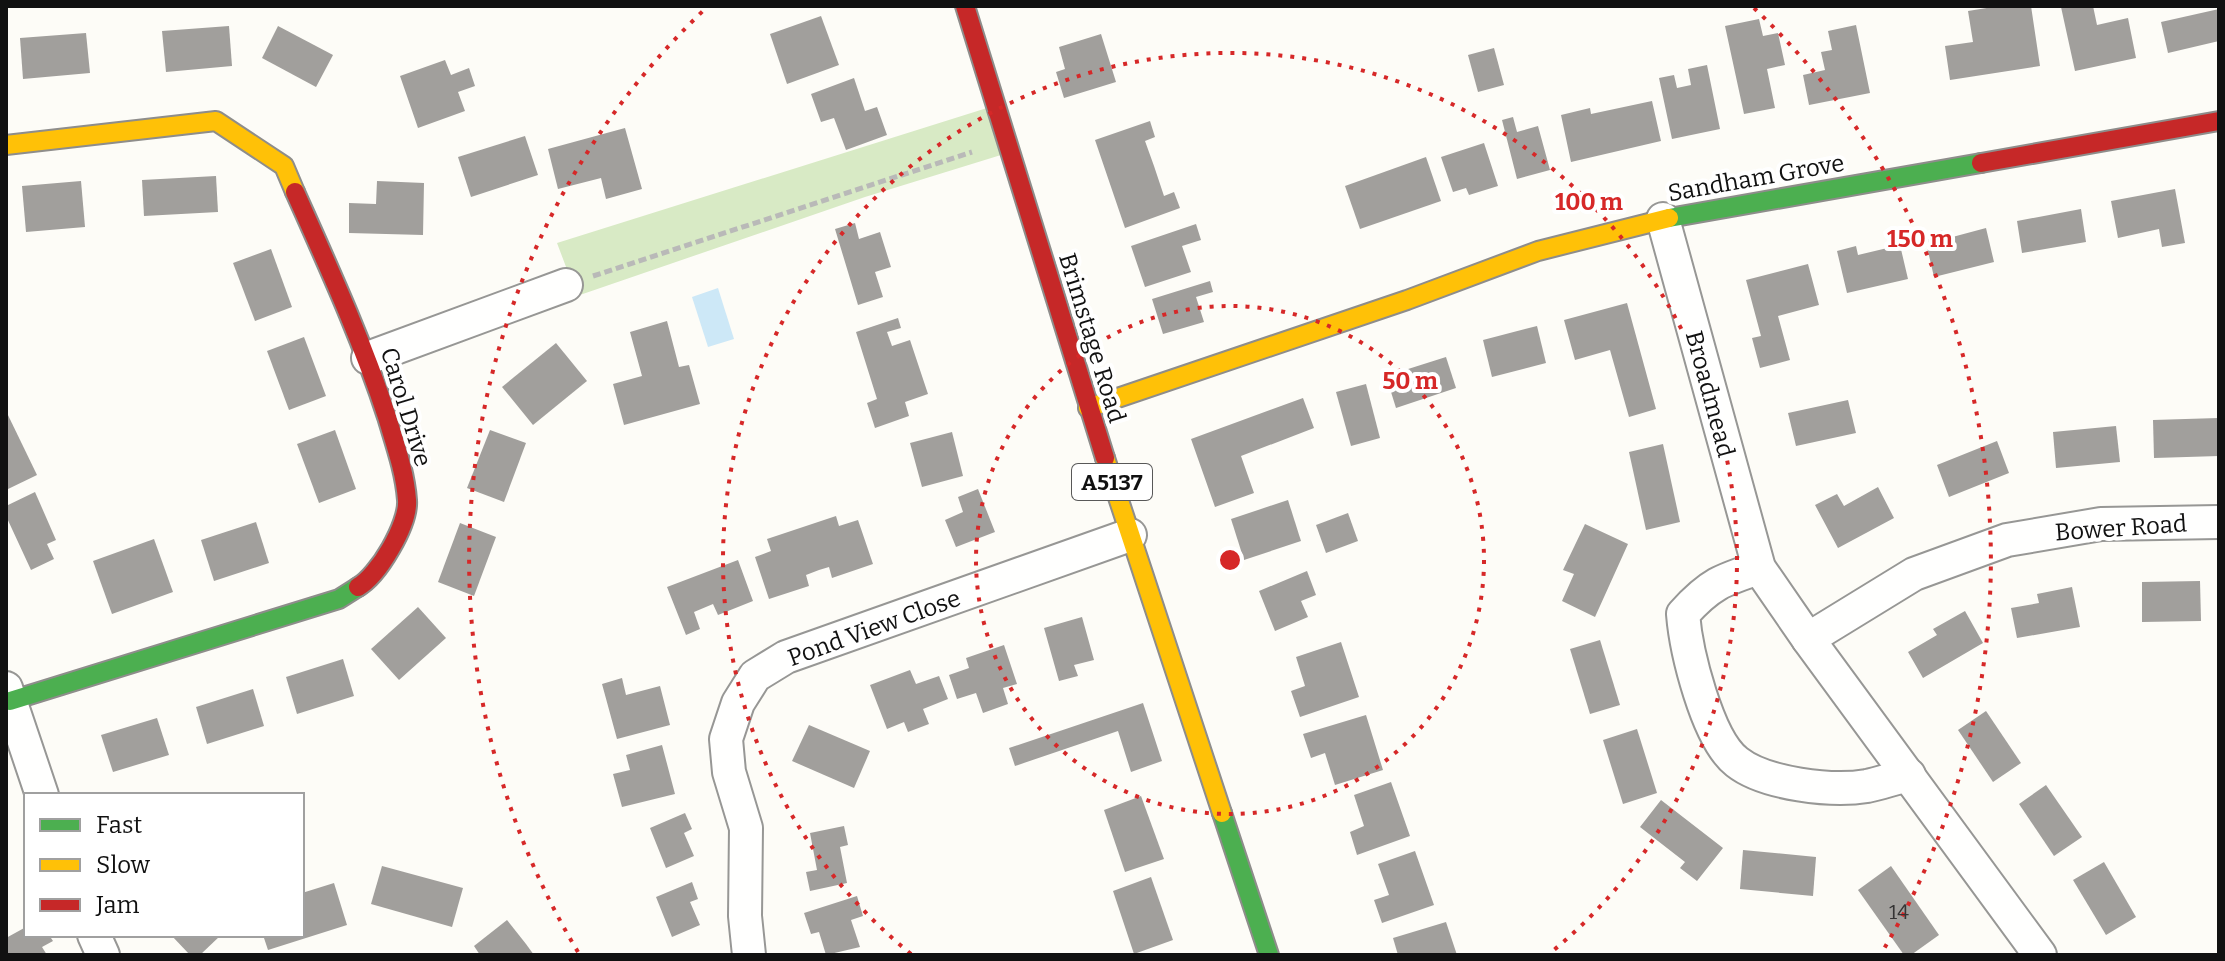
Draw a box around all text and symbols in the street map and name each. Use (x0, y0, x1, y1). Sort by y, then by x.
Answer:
street label: Sandham Grove (1666, 149, 1846, 207)
text: 100 m (1555, 188, 1623, 216)
text: 150 m (1887, 225, 1953, 253)
street label: Brimstage Road (1053, 250, 1131, 426)
street label: Broadmead (1680, 328, 1740, 460)
street label: Carol Drive (375, 344, 437, 470)
text: 50 m (1382, 367, 1438, 395)
road number: A5137 (1072, 464, 1152, 500)
street label: Bower Road (2054, 509, 2188, 547)
centre of rings (1216, 546, 1244, 574)
street label: Pond View Close (784, 584, 964, 672)
legend (24, 793, 304, 937)
text: Fast (96, 811, 142, 839)
text: Slow (96, 851, 151, 879)
text: Jam (95, 891, 140, 919)
house number: 14 (1889, 900, 1909, 924)

